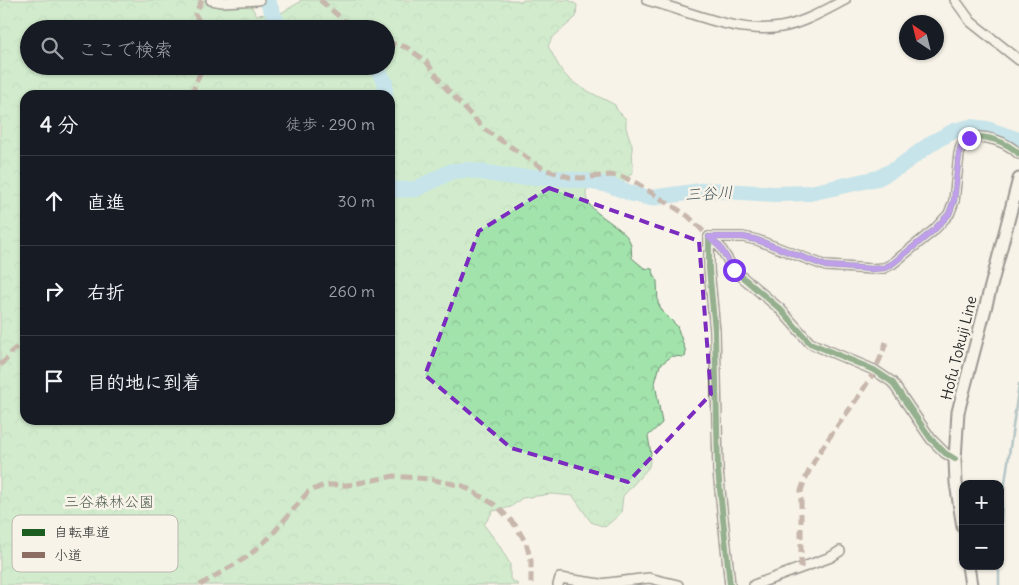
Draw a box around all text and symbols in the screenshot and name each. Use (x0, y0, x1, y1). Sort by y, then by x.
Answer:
north arrow (899, 15, 944, 60)
search box (20, 20, 395, 75)
icon: search (38, 34, 66, 62)
text: ここで検索 (78, 37, 173, 61)
text: 4 分 (40, 111, 78, 138)
text: 徒歩 · 290 m (285, 114, 375, 134)
route end (958, 127, 981, 150)
water label: 三谷川 (685, 182, 733, 204)
icon: ahead (40, 187, 68, 215)
text: 直進 (87, 190, 125, 214)
text: 30 m (338, 191, 375, 211)
route start (723, 259, 746, 282)
icon: right (40, 277, 68, 305)
text: 右折 (87, 280, 125, 304)
text: 260 m (329, 281, 375, 301)
street label: Hofu Tokuji Line (936, 294, 981, 402)
icon: arrive (40, 367, 68, 395)
text: 目的地に到着 (87, 370, 201, 394)
map controls (959, 480, 1004, 570)
button: + (959, 480, 1004, 525)
park label: 三谷森林公園 (64, 492, 154, 511)
legend (12, 515, 178, 572)
text: 自転車道 (54, 523, 110, 541)
button: − (959, 525, 1004, 570)
text: 小道 (54, 546, 82, 564)

